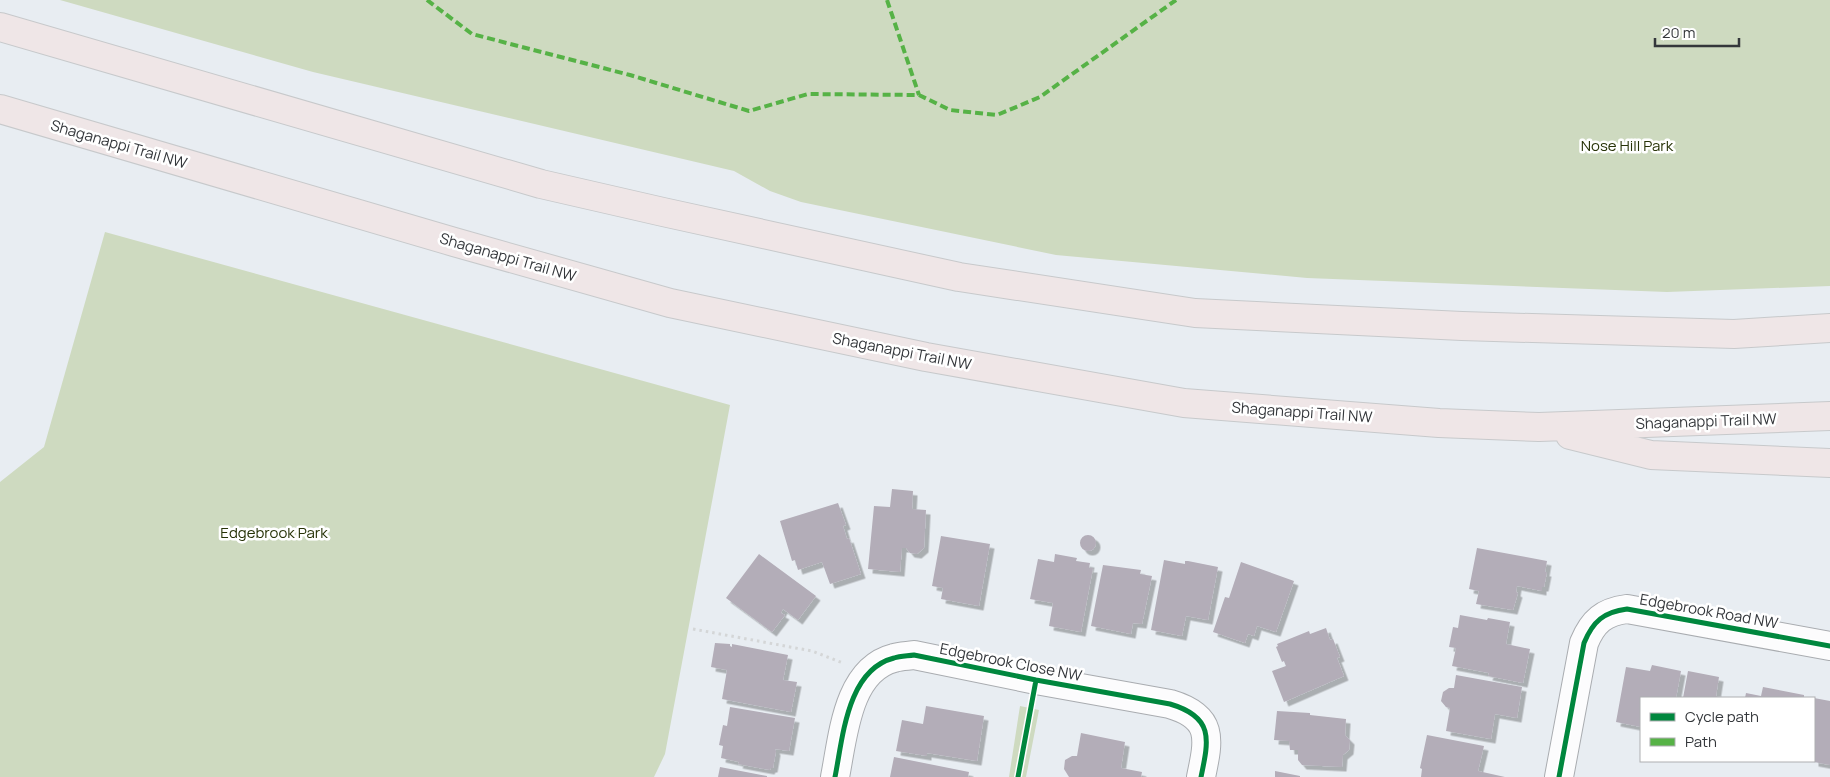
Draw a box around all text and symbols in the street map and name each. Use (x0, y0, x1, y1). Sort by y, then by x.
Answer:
scale bar (1655, 15, 1739, 47)
text: 20 m (1662, 22, 1695, 43)
street label: Shaganappi Trail NW (48, 114, 190, 174)
park label: Nose Hill Park (1581, 135, 1674, 156)
street label: Shaganappi Trail NW (437, 227, 579, 287)
street label: Shaganappi Trail NW (831, 327, 973, 375)
street label: Shaganappi Trail NW (1231, 397, 1373, 427)
street label: Shaganappi Trail NW (1635, 408, 1777, 434)
park label: Edgebrook Park (220, 522, 328, 543)
street label: Edgebrook Road NW (1638, 588, 1780, 634)
street label: Edgebrook Close NW (938, 638, 1084, 686)
legend (1640, 697, 1815, 762)
text: Cycle path (1685, 706, 1759, 727)
text: Path (1685, 731, 1717, 752)

